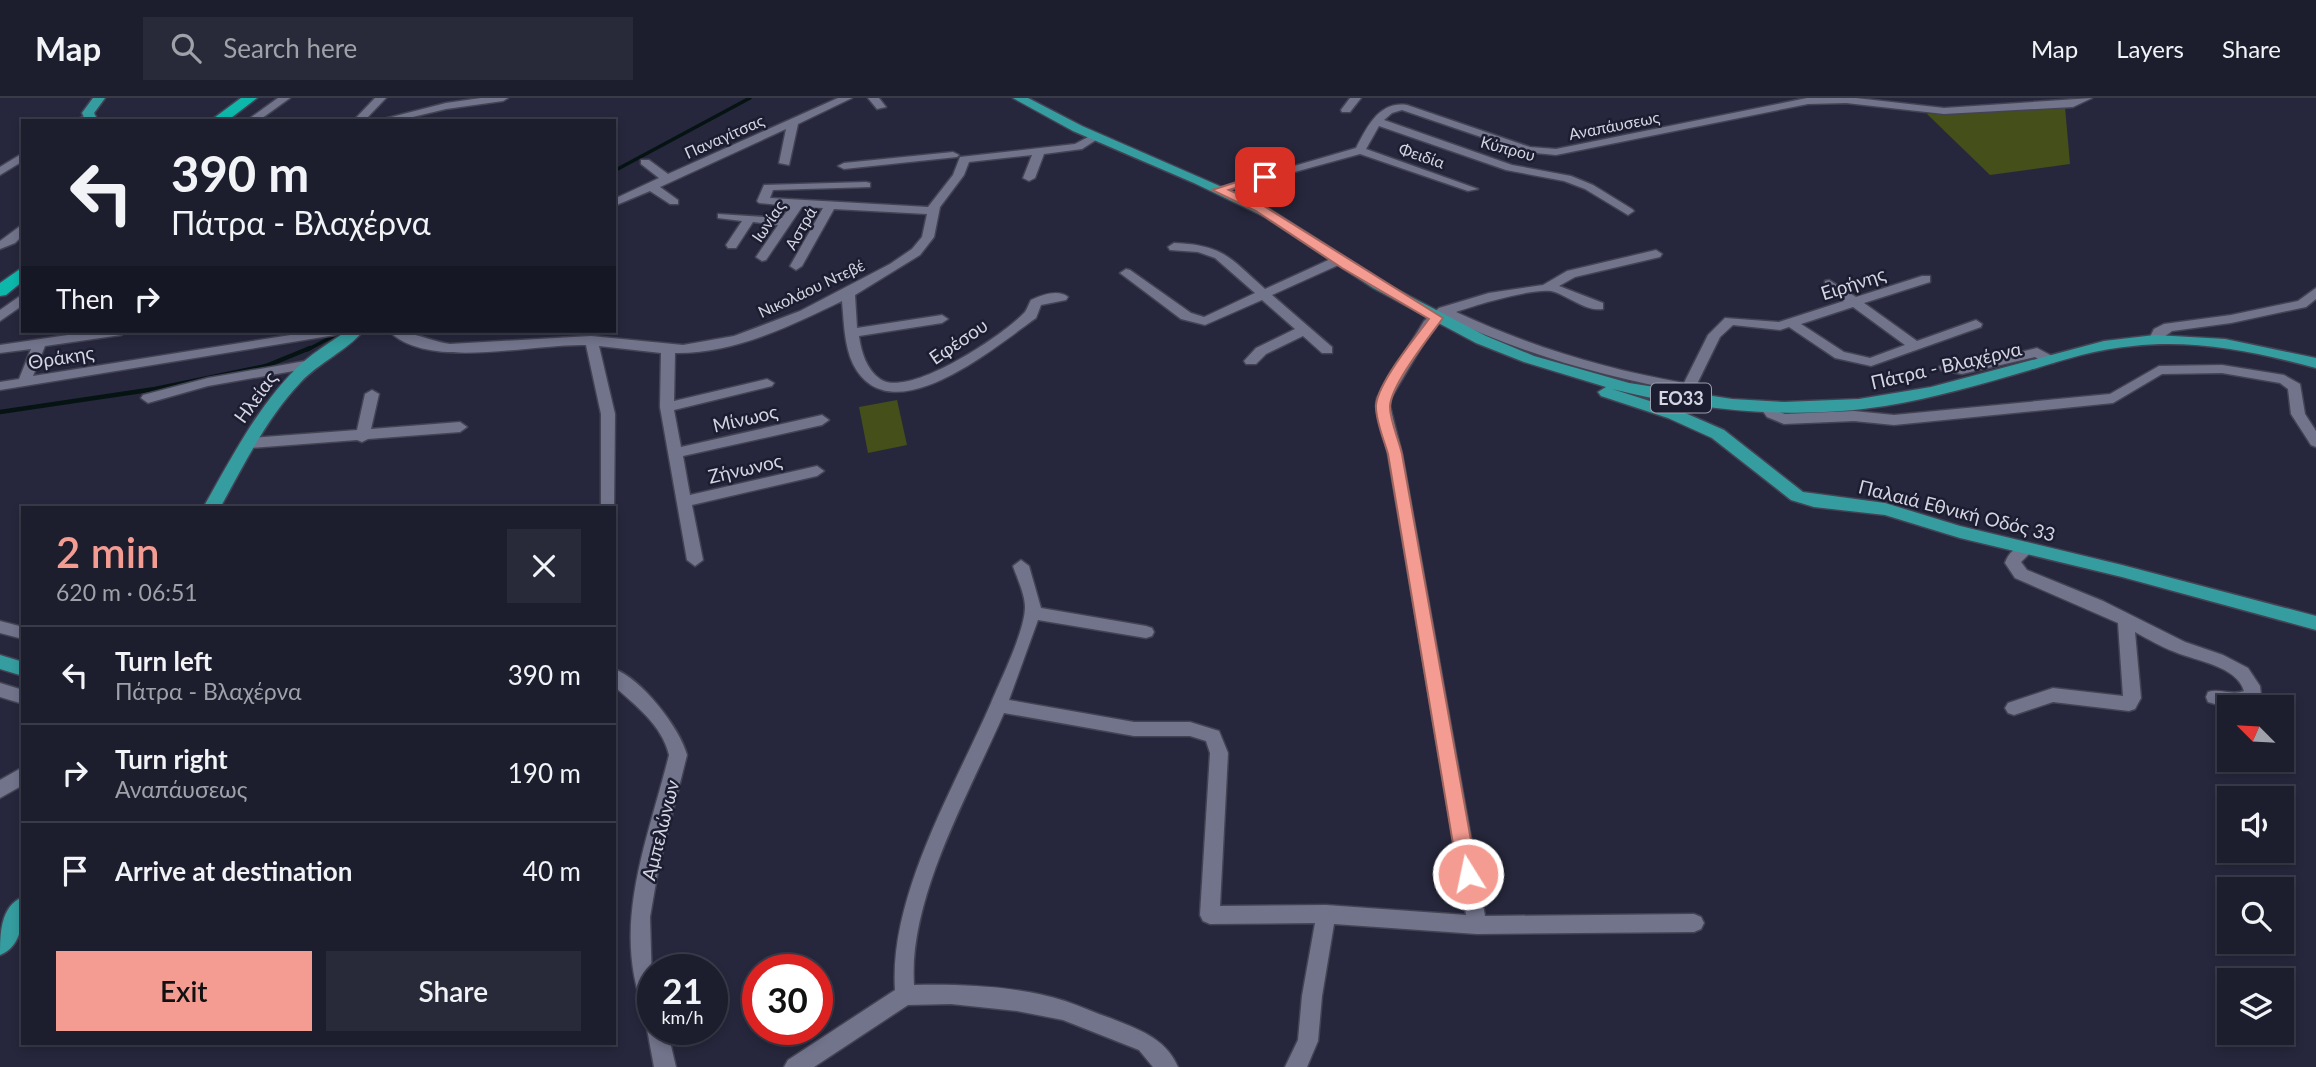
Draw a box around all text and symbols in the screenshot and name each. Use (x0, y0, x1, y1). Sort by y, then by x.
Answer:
search box (143, 17, 633, 80)
text: Map (35, 28, 101, 68)
icon: search (167, 29, 205, 67)
text: Search here (223, 32, 357, 64)
text: Map (2031, 34, 2078, 63)
text: Layers (2116, 34, 2184, 63)
text: Share (2222, 34, 2281, 63)
street label: Αναπάυσεως (1567, 107, 1662, 143)
street label: Παναγίτσας (681, 110, 767, 162)
street label: Κύπρου (1479, 132, 1537, 164)
street label: Φειδία (1397, 138, 1448, 172)
text: 390 m (171, 144, 309, 202)
icon: left (56, 147, 147, 238)
pin (1235, 147, 1295, 207)
icon: arrive (1246, 158, 1284, 196)
street label: Ιωνίας (747, 196, 789, 245)
text: Πάτρα - Βλαχέρνα (171, 203, 431, 242)
street label: Αστρά (780, 203, 820, 253)
street label: Νικολάου Ντεβέ (755, 255, 867, 321)
street label: Ειρήνης (1818, 262, 1889, 304)
icon: right (128, 280, 166, 318)
text: Then (56, 283, 114, 315)
street label: Εφέσου (924, 313, 992, 369)
street label: Πάτρα - Βλαχέρνα (1868, 336, 2024, 394)
street label: Θράκης (26, 340, 96, 374)
street label: Ηλείας (229, 367, 281, 427)
road number: ΕΟ33 (1651, 384, 1711, 412)
street label: Μίνωος (710, 399, 780, 437)
street label: Ζήνωνος (706, 448, 784, 488)
street label: Παλαιά Εθνική Οδός 33 (1856, 474, 2058, 546)
text: 2 min (56, 527, 160, 577)
button: close (507, 529, 581, 603)
text: 620 m · 06:51 (56, 578, 198, 606)
text: Turn left (115, 645, 212, 677)
icon: left (56, 656, 94, 694)
text: 390 m (508, 659, 581, 691)
text: Πάτρα - Βλαχέρνα (115, 677, 302, 705)
north arrow (2217, 695, 2294, 772)
map controls (2217, 695, 2294, 1045)
text: Turn right (115, 743, 228, 775)
icon: right (56, 754, 94, 792)
text: 190 m (508, 757, 581, 789)
text: Αναπάυσεως (115, 775, 247, 803)
street label: Αμπελώνων (636, 777, 684, 883)
button: sound (2217, 786, 2294, 863)
position arrow (1431, 837, 1505, 911)
icon: arrive (56, 852, 94, 890)
text: Arrive at destination (115, 855, 352, 887)
text: 40 m (523, 855, 581, 887)
button: search (2217, 877, 2294, 954)
button: Exit (56, 951, 312, 1031)
button: Share (326, 951, 581, 1031)
speed limit sign: 30 (742, 954, 833, 1045)
button: layers (2217, 968, 2294, 1045)
text: 21 (662, 969, 703, 1011)
text: km/h (661, 1006, 704, 1028)

